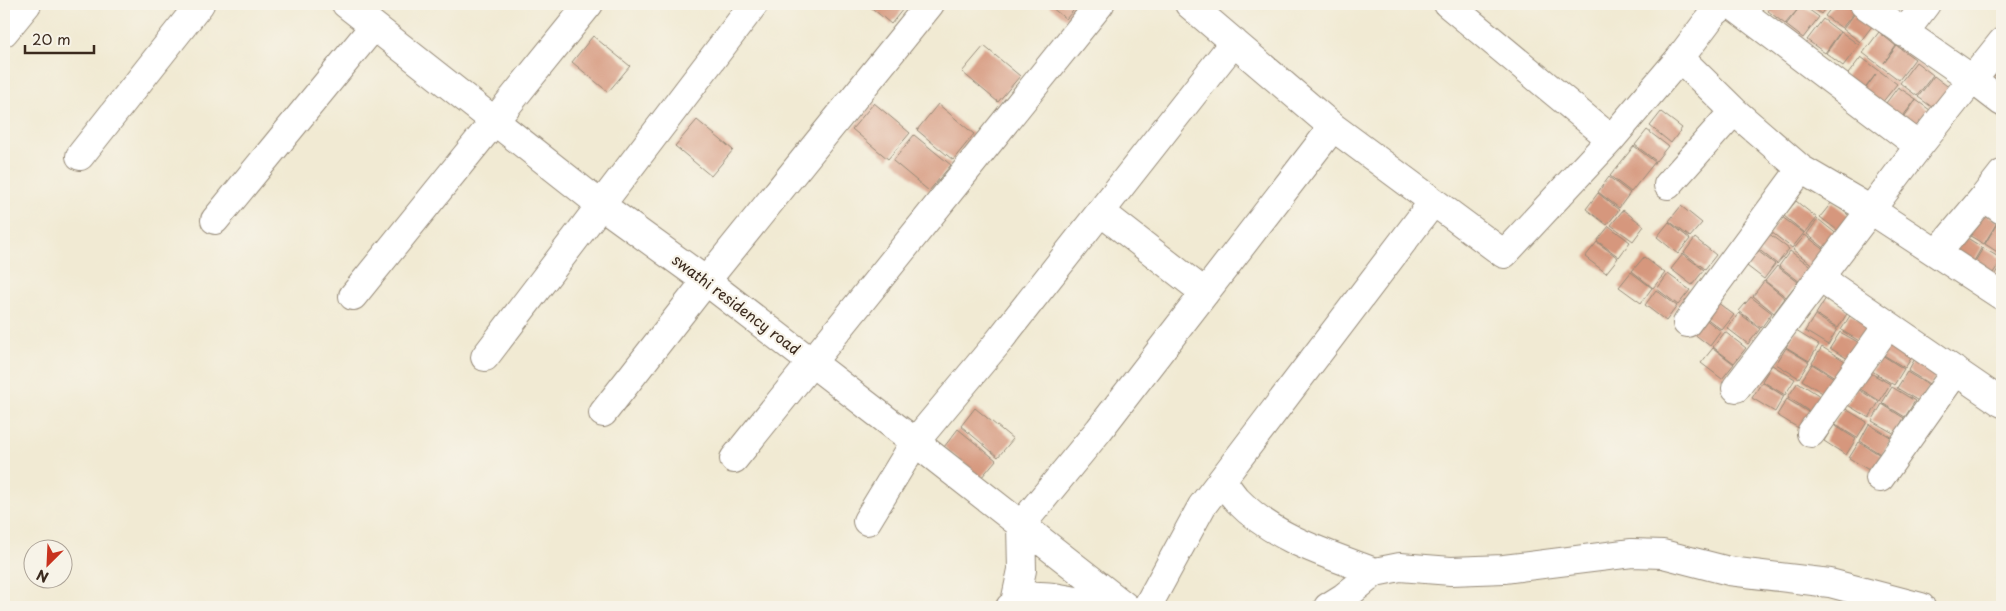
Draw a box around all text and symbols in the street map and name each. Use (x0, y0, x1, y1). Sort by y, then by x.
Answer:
scale bar (25, 22, 94, 54)
text: 20 m (32, 27, 71, 50)
street label: swathi residency road (668, 248, 806, 360)
north arrow (22, 538, 72, 588)
text: N (33, 564, 52, 588)

